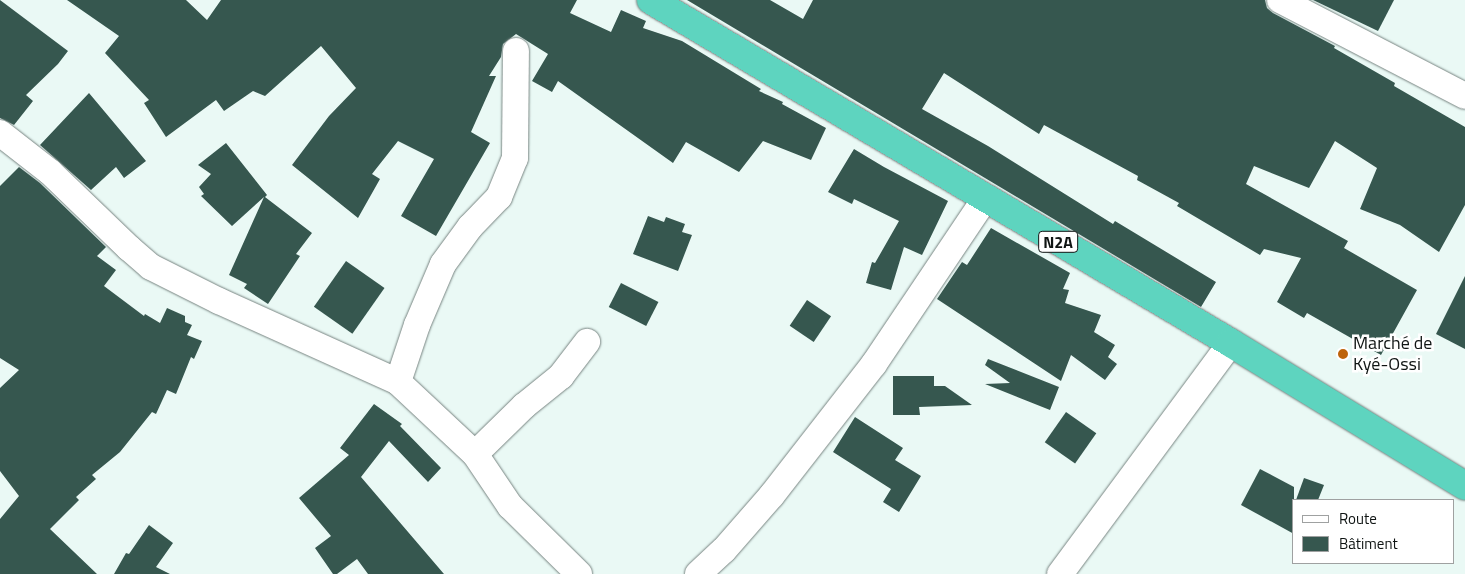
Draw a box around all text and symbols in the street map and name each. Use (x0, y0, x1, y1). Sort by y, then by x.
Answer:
road number: N2A (1038, 228, 1078, 256)
place label: Marché de Kyé-Ossi (1353, 333, 1432, 376)
marker: Marché de Kyé-Ossi (1337, 348, 1349, 360)
legend (1292, 499, 1455, 564)
text: Route (1339, 507, 1377, 530)
text: Bâtiment (1339, 532, 1398, 555)

